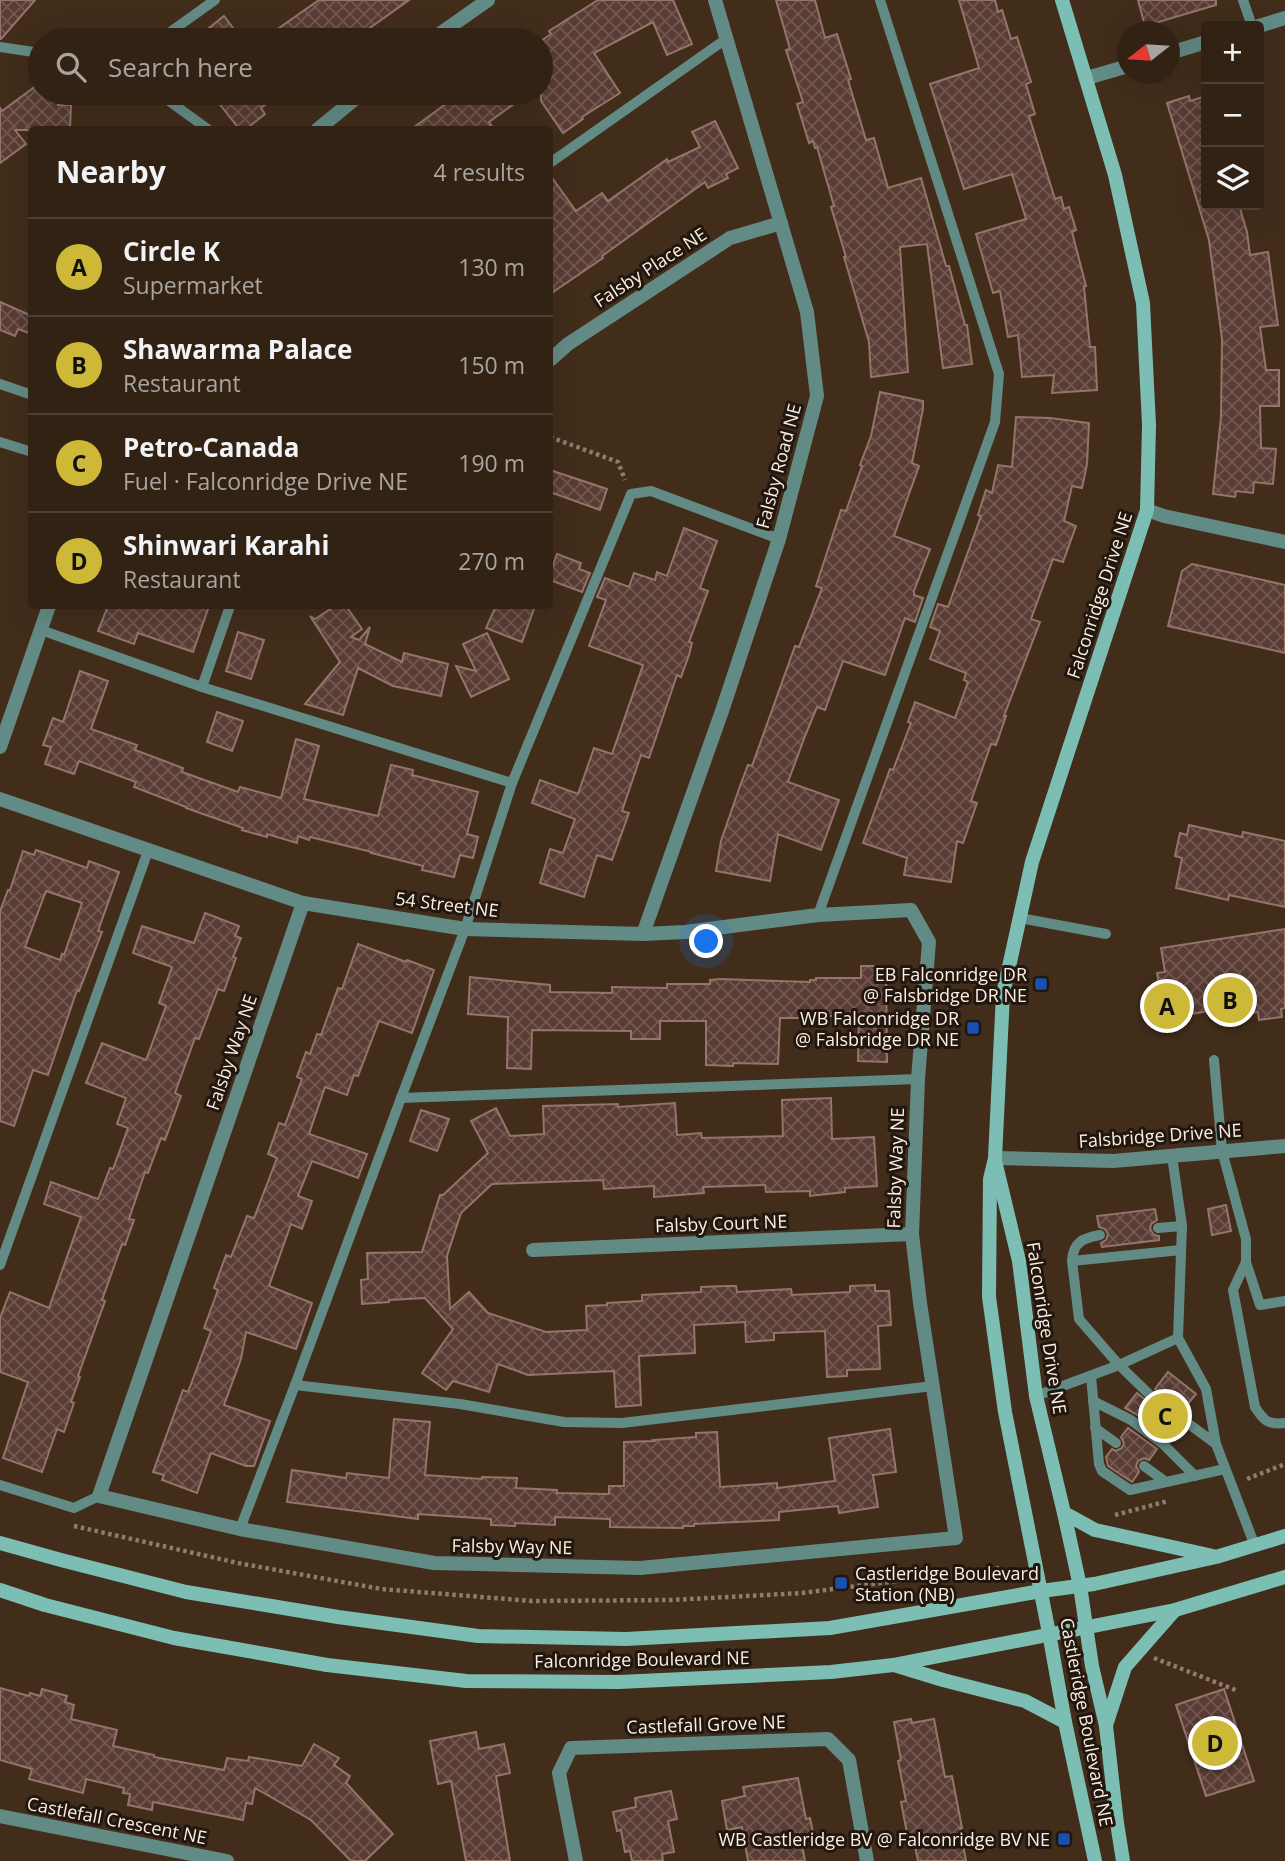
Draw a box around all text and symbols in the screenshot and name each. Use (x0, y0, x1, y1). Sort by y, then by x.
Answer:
north arrow (1117, 21, 1180, 84)
map controls (1201, 21, 1264, 210)
button: + (1201, 21, 1264, 84)
search box (28, 28, 553, 105)
icon: search (52, 48, 90, 86)
text: Search here (108, 49, 253, 85)
button: − (1201, 84, 1264, 147)
button: layers (1201, 147, 1264, 210)
text: Nearby (56, 151, 166, 192)
text: 4 results (434, 156, 525, 188)
street label: Falsby Place NE (589, 222, 711, 312)
text: Circle K (123, 233, 220, 269)
text: A (71, 251, 87, 283)
text: 130 m (458, 251, 525, 283)
text: Supermarket (123, 269, 263, 301)
text: Shawarma Palace (123, 331, 352, 367)
text: B (71, 349, 87, 381)
text: 150 m (458, 349, 525, 381)
text: Restaurant (123, 367, 241, 399)
street label: Falsby Road NE (750, 401, 806, 531)
text: Petro-Canada (123, 429, 299, 465)
text: C (72, 447, 86, 479)
text: 190 m (458, 447, 525, 479)
text: Fuel · Falconridge Drive NE (123, 465, 408, 497)
street label: Falconridge Drive NE (1061, 509, 1137, 681)
text: Shinwari Karahi (123, 527, 329, 563)
text: D (70, 545, 88, 577)
text: 270 m (458, 545, 525, 577)
text: Restaurant (123, 563, 241, 595)
street label: 54 Street NE (394, 886, 500, 922)
your location (689, 924, 723, 958)
place label: EB Falconridge DR @ Falsbridge DR NE (863, 962, 1027, 1007)
pin: B (1207, 974, 1253, 1026)
marker: EB Falconridge DR @ Falsbridge DR NE (1033, 976, 1049, 992)
pin: A (1144, 980, 1190, 1032)
street label: Falsby Way NE (200, 991, 262, 1113)
place label: WB Falconridge DR @ Falsbridge DR NE (795, 1006, 959, 1051)
marker: WB Falconridge DR @ Falsbridge DR NE (965, 1020, 981, 1036)
street label: Falsby Way NE (881, 1107, 909, 1229)
street label: Falsbridge Drive NE (1078, 1117, 1242, 1153)
street label: Falsby Court NE (654, 1209, 788, 1237)
street label: Falconridge Drive NE (1022, 1240, 1072, 1416)
pin: C (1142, 1390, 1188, 1442)
street label: Falsby Way NE (451, 1533, 573, 1559)
place label: Castleridge Boulevard Station (NB) (855, 1561, 1039, 1606)
marker: Castleridge Boulevard Station (NB) (833, 1575, 849, 1591)
street label: Castleridge Boulevard NE (1055, 1616, 1119, 1828)
street label: Falconridge Boulevard NE (534, 1645, 750, 1673)
street label: Castlefall Grove NE (626, 1709, 786, 1739)
pin: D (1192, 1717, 1238, 1769)
street label: Castlefall Crescent NE (25, 1791, 209, 1849)
place label: WB Castleridge BV @ Falconridge BV NE (718, 1827, 1050, 1851)
marker: WB Castleridge BV @ Falconridge BV NE (1056, 1831, 1072, 1847)

